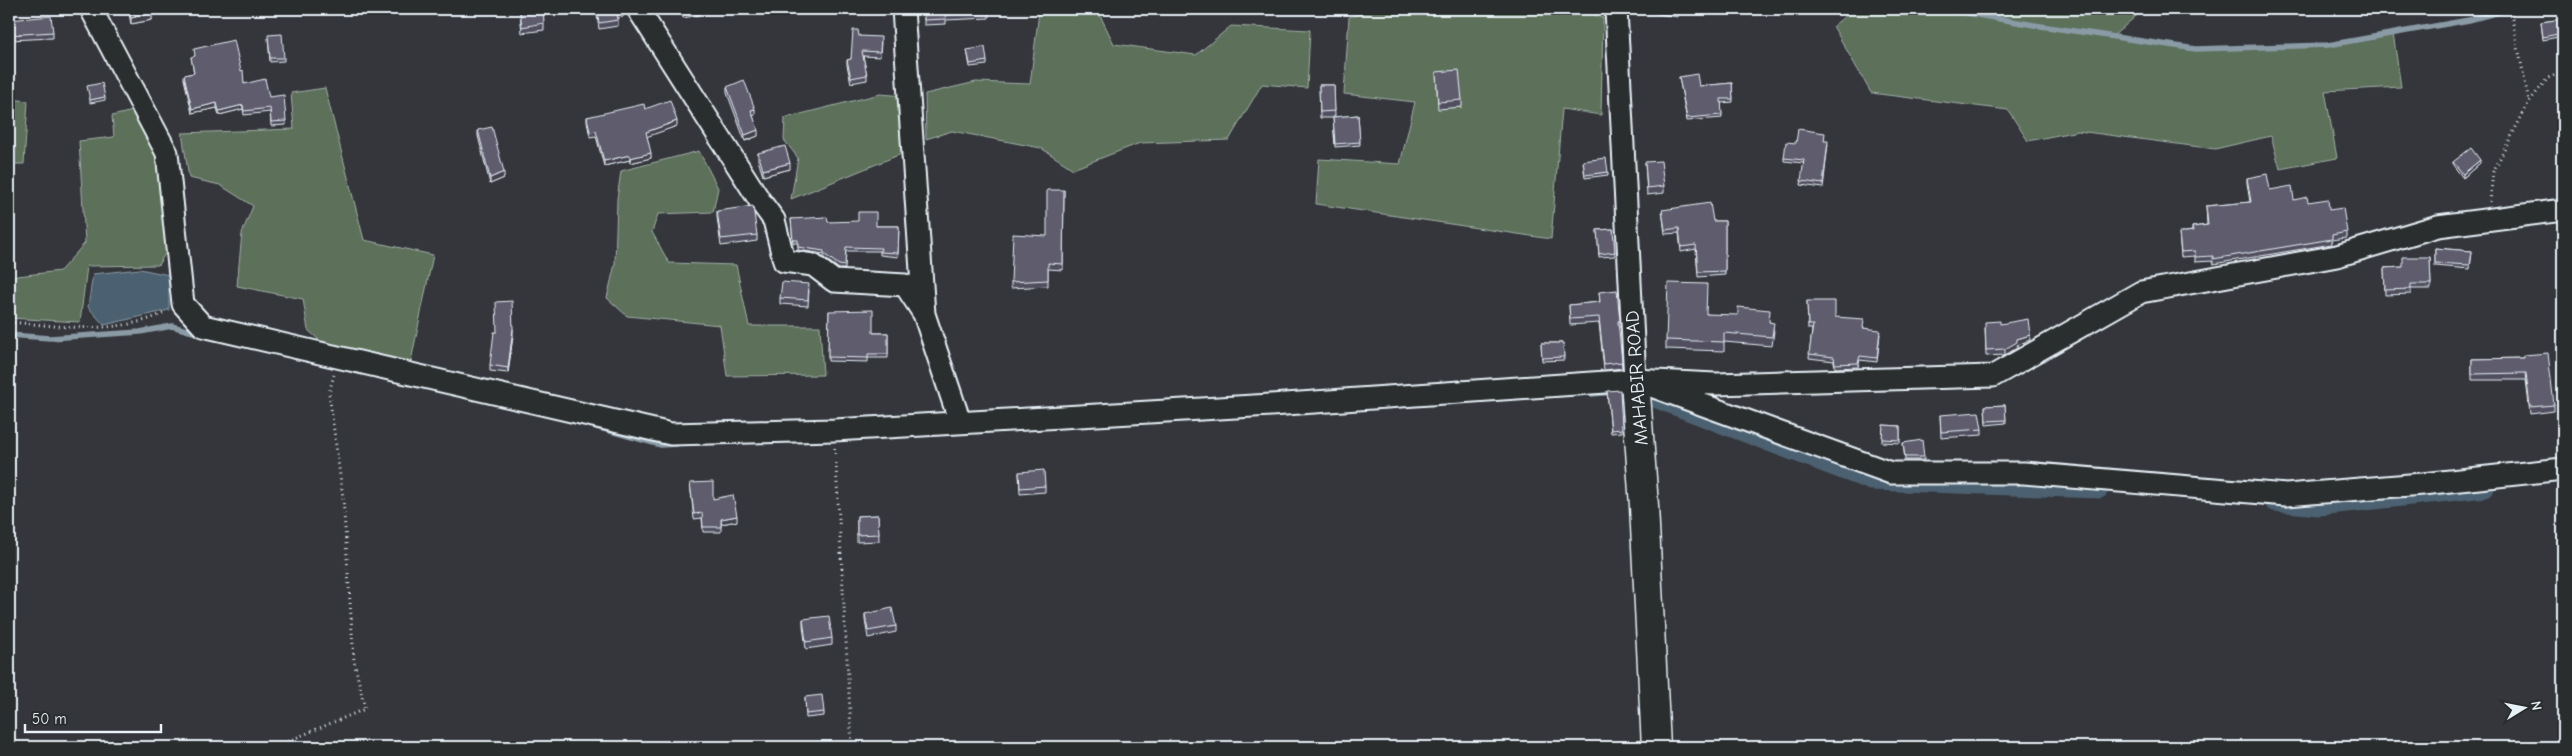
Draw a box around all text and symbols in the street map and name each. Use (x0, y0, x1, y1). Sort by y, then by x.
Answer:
street label: MAHABIR ROAD (1621, 310, 1653, 446)
north arrow (2500, 684, 2550, 734)
text: N (2527, 700, 2545, 712)
scale bar (25, 701, 161, 733)
text: 50 m (32, 710, 67, 728)

